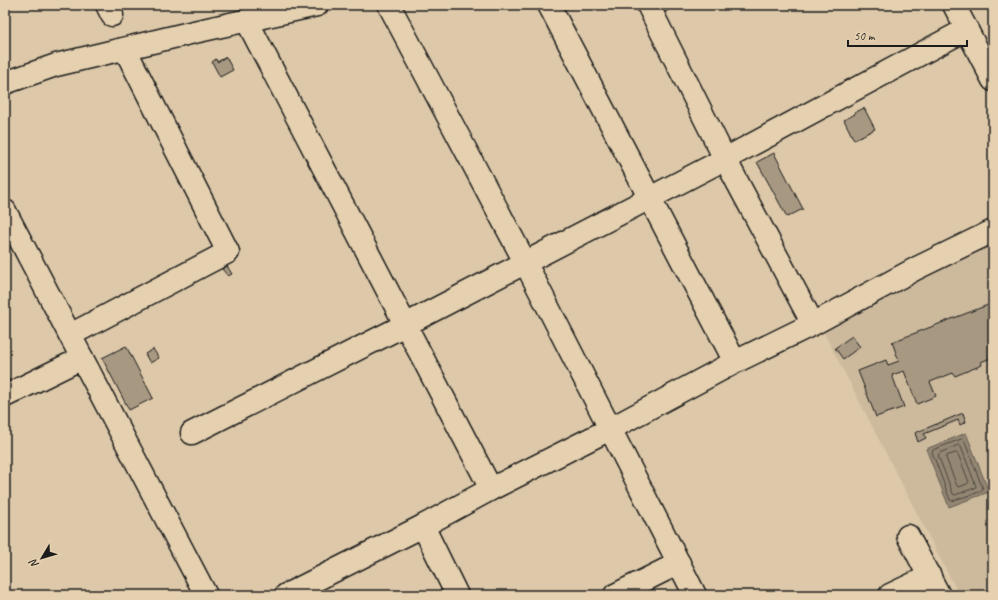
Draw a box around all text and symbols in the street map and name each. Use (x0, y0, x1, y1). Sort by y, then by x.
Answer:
scale bar (848, 22, 967, 48)
text: 50 m (854, 28, 876, 44)
north arrow (22, 538, 62, 578)
text: N (25, 555, 42, 571)

